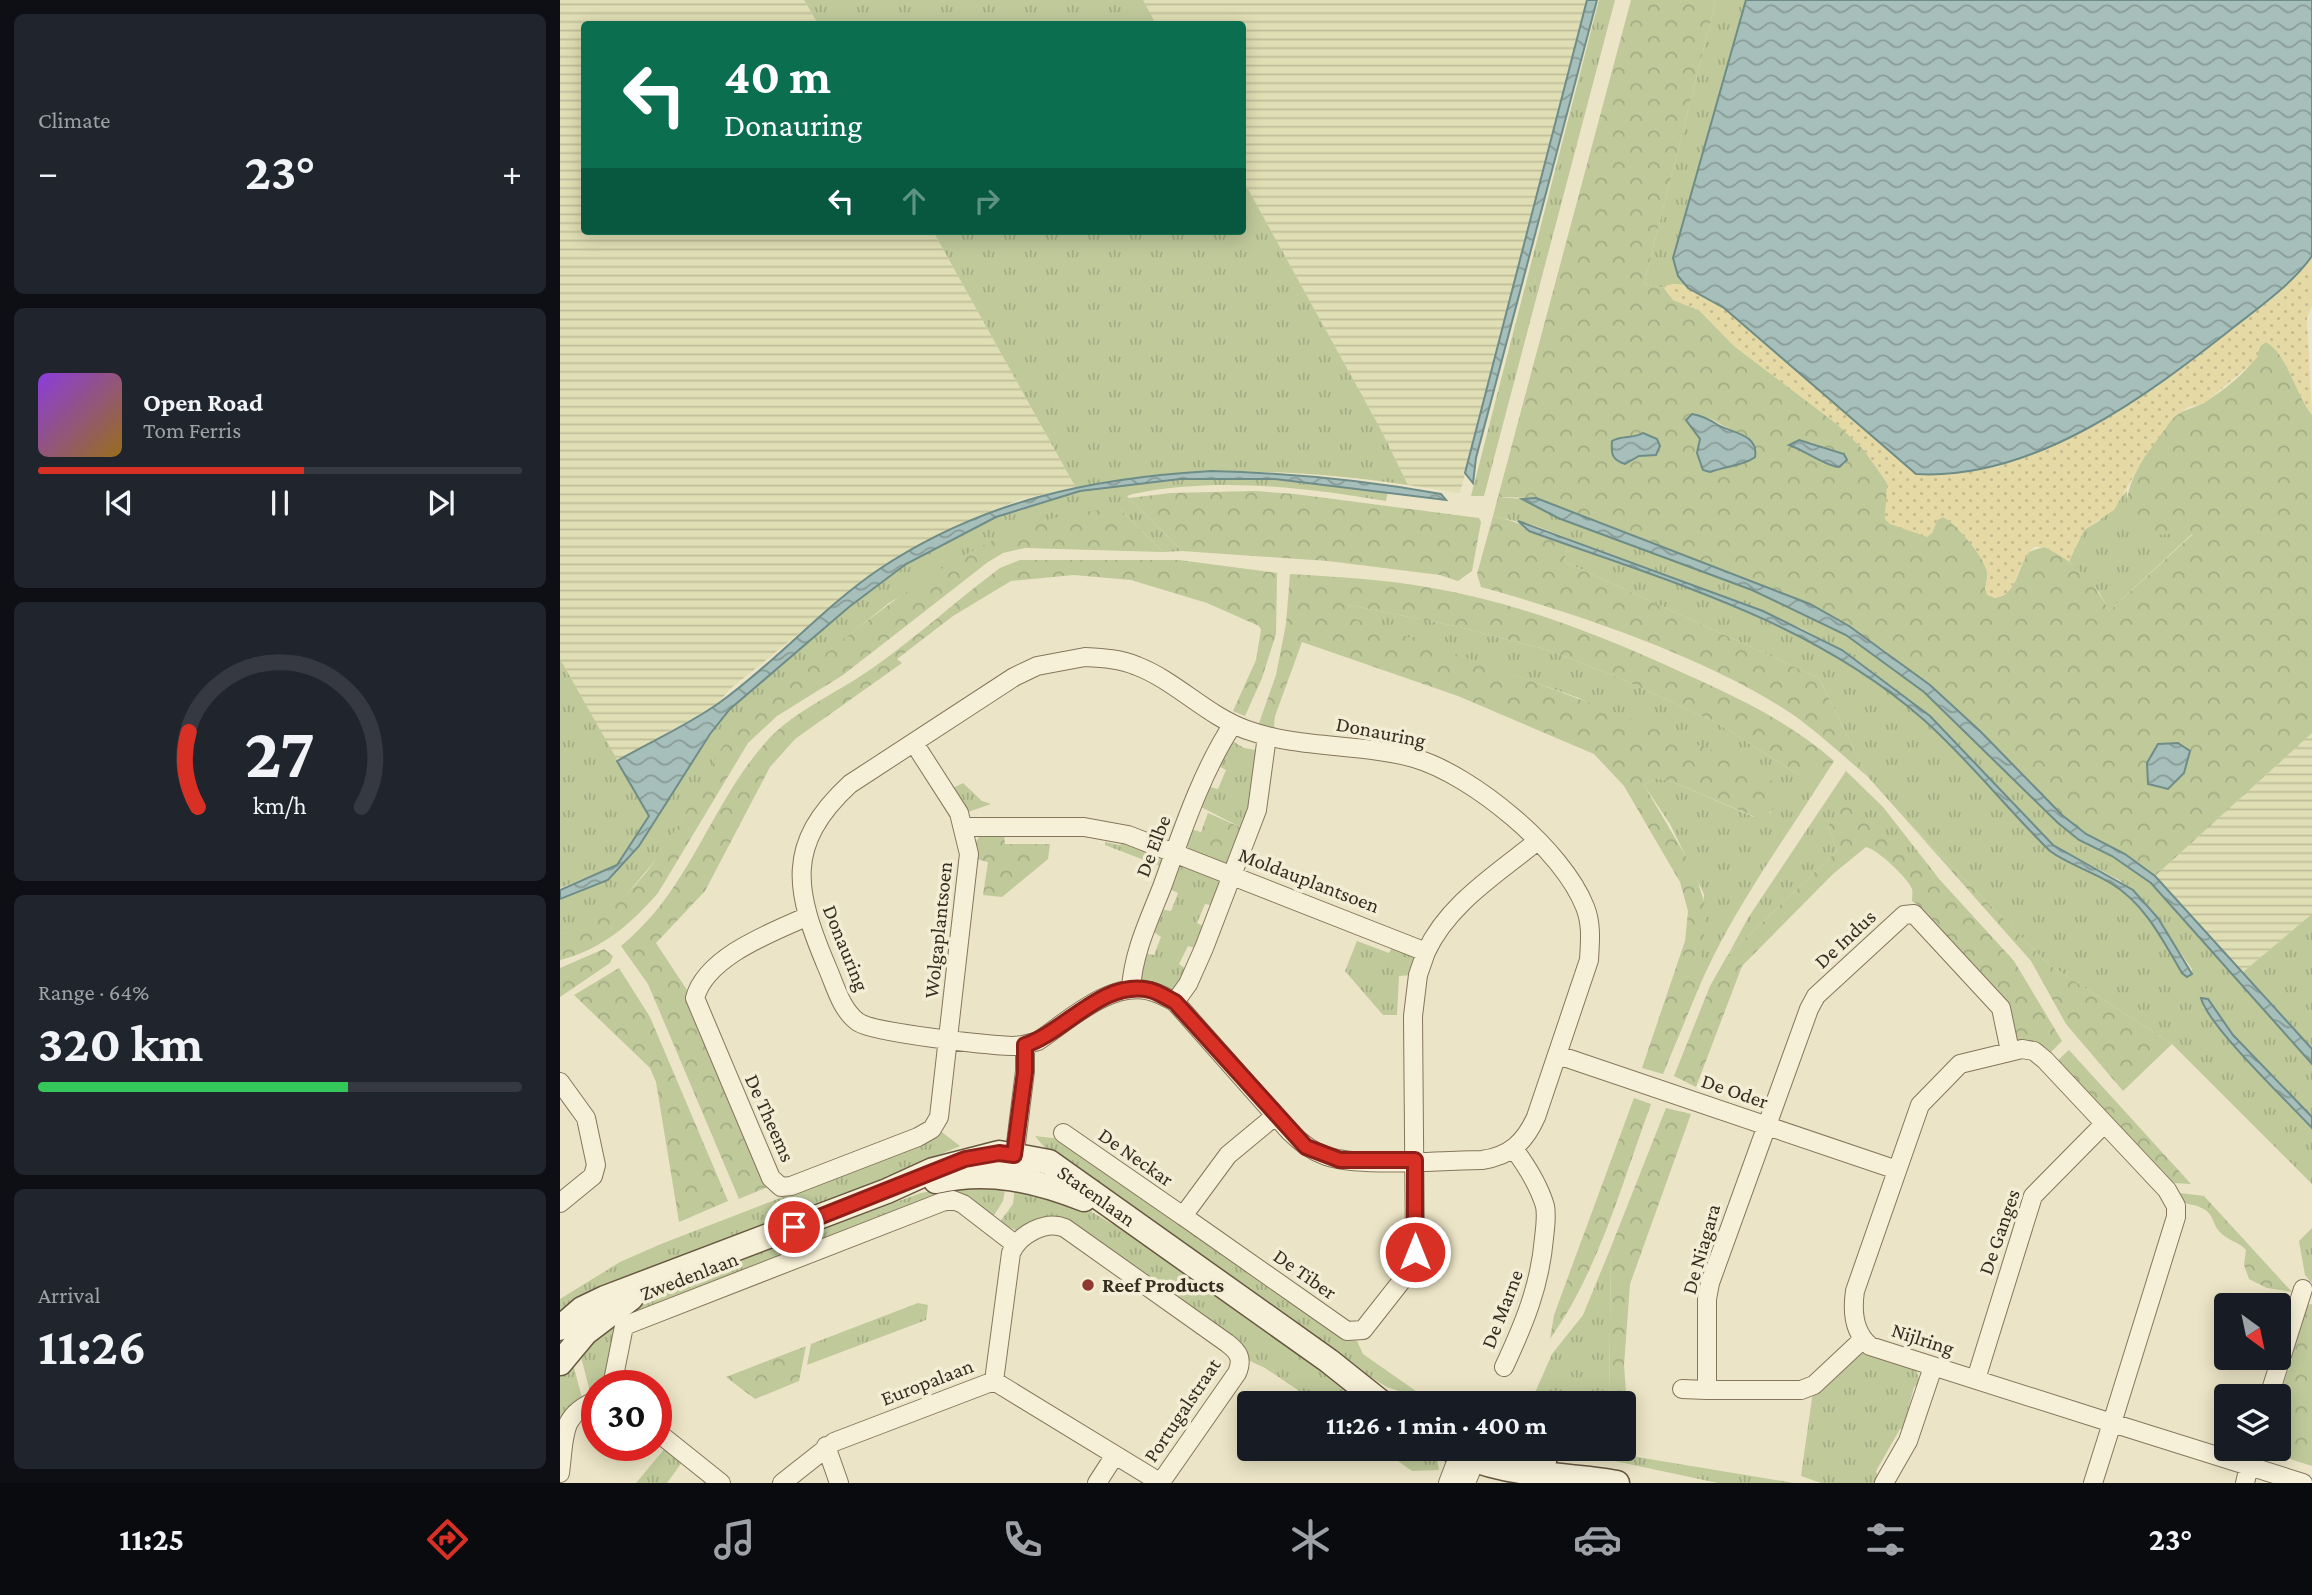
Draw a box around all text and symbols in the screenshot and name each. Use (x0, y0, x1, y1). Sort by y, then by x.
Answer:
icon: left (609, 49, 700, 140)
text: 40 m (724, 49, 831, 104)
text: Climate (38, 107, 110, 133)
text: Donauring (724, 107, 863, 143)
text: 23° (244, 142, 316, 200)
text: − (38, 151, 58, 193)
text: + (502, 151, 522, 193)
icon: left (822, 182, 860, 220)
icon: ahead (895, 182, 933, 220)
icon: right (968, 182, 1006, 220)
text: Open Road (143, 388, 263, 417)
text: Tom Ferris (143, 417, 241, 443)
icon: previous (100, 484, 138, 522)
icon: pause (261, 484, 299, 522)
icon: next (422, 484, 460, 522)
street label: Donauring (1334, 712, 1428, 752)
text: 27 (245, 713, 315, 794)
text: km/h (253, 792, 307, 819)
street label: De Elbe (1130, 812, 1176, 880)
street label: Moldauplantsoen (1235, 842, 1383, 918)
street label: Wolgaplantsoen (919, 860, 957, 1000)
street label: Donauring (818, 901, 874, 995)
street label: De Indus (1809, 905, 1881, 973)
text: Range · 64% (38, 979, 149, 1005)
text: 320 km (38, 1014, 203, 1072)
street label: De Oder (1698, 1068, 1772, 1114)
street label: De Theems (740, 1070, 800, 1166)
street label: De Neckar (1094, 1123, 1178, 1192)
street label: Statenlaan (1053, 1160, 1140, 1232)
street label: De Ganges (1973, 1186, 2025, 1278)
pin (764, 1197, 824, 1257)
street label: De Niagara (1677, 1201, 1725, 1297)
icon: arrive (775, 1208, 813, 1246)
position arrow (1378, 1215, 1452, 1289)
street label: De Tiber (1269, 1244, 1342, 1305)
street label: Zwedenlaan (637, 1246, 741, 1306)
street label: De Marne (1476, 1266, 1528, 1352)
place label: Reef Products (1102, 1273, 1224, 1297)
marker: Reef Products (1080, 1277, 1096, 1293)
text: Arrival (38, 1282, 101, 1308)
north arrow (2214, 1293, 2291, 1370)
map controls (2214, 1293, 2291, 1461)
text: 11:26 (38, 1317, 146, 1375)
street label: Nijlring (1889, 1318, 1957, 1360)
street label: Europalaan (878, 1353, 976, 1411)
street label: Portugalstraat (1138, 1353, 1226, 1466)
speed limit sign: 30 (581, 1370, 672, 1461)
button: layers (2214, 1384, 2291, 1461)
text: 11:26 · 1 min · 400 m (1326, 1411, 1547, 1440)
icon: directions (423, 1515, 472, 1564)
icon: music (710, 1515, 759, 1564)
icon: phone (998, 1515, 1047, 1564)
icon: climate (1286, 1515, 1335, 1564)
icon: car (1573, 1515, 1622, 1564)
icon: filters (1861, 1515, 1910, 1564)
text: 11:25 (119, 1521, 184, 1557)
text: 23° (2149, 1521, 2193, 1557)

